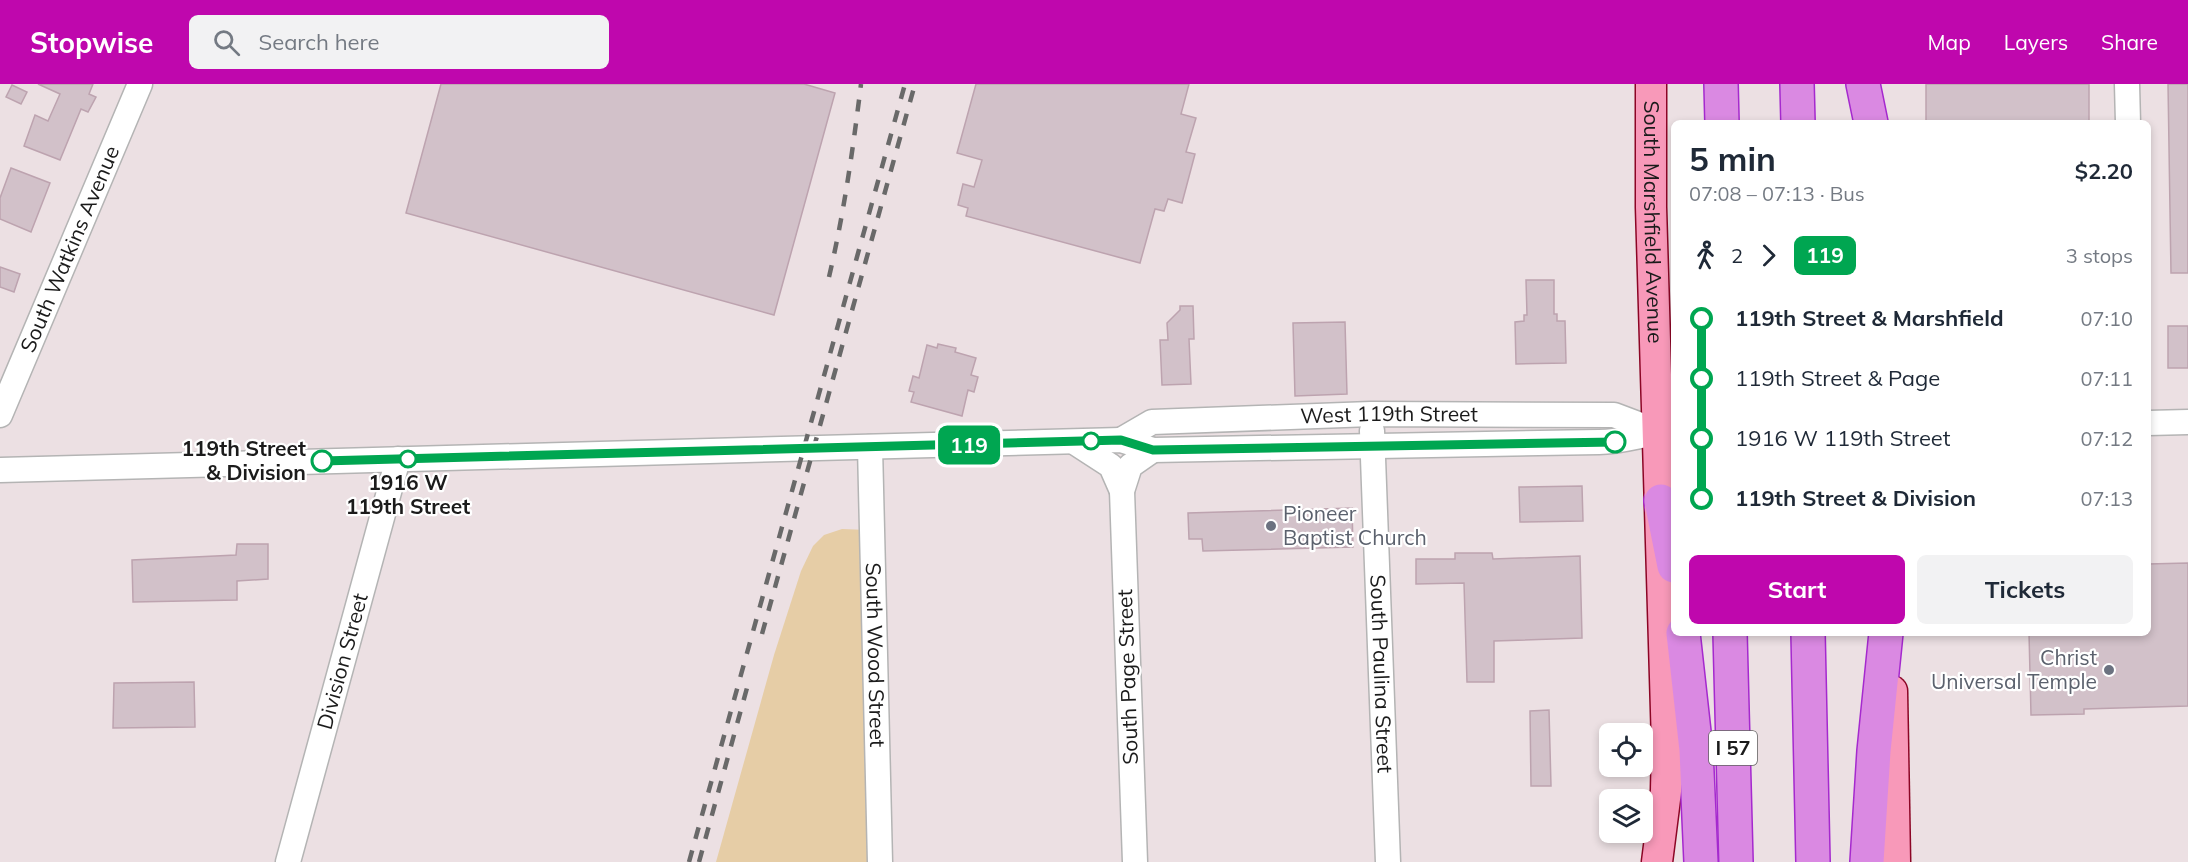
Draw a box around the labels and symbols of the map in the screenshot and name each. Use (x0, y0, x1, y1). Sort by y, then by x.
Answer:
street label: South Marshfield Avenue (1639, 100, 1669, 344)
street label: South Watkins Avenue (14, 142, 124, 356)
street label: West 119th Street (1300, 400, 1478, 429)
line badge: 119 (934, 426, 1004, 464)
unlabelled marker (1604, 431, 1626, 453)
unlabelled marker (1082, 432, 1100, 450)
place label: 119th Street & Division (181, 435, 306, 485)
marker: 119th Street & Division (311, 450, 333, 472)
marker: 1916 W 119th Street (399, 450, 417, 468)
place label: 1916 W 119th Street (346, 469, 470, 519)
place label: Pioneer Baptist Church (1283, 500, 1427, 550)
marker: Pioneer Baptist Church (1264, 519, 1278, 533)
street label: South Wood Street (861, 562, 891, 748)
street label: South Paulina Street (1365, 574, 1399, 774)
street label: South Page Street (1111, 589, 1143, 765)
street label: Division Street (311, 590, 373, 732)
place label: Christ Universal Temple (1931, 644, 2097, 694)
marker: Christ Universal Temple (2102, 663, 2116, 677)
road number: I 57 (1709, 731, 1757, 765)

